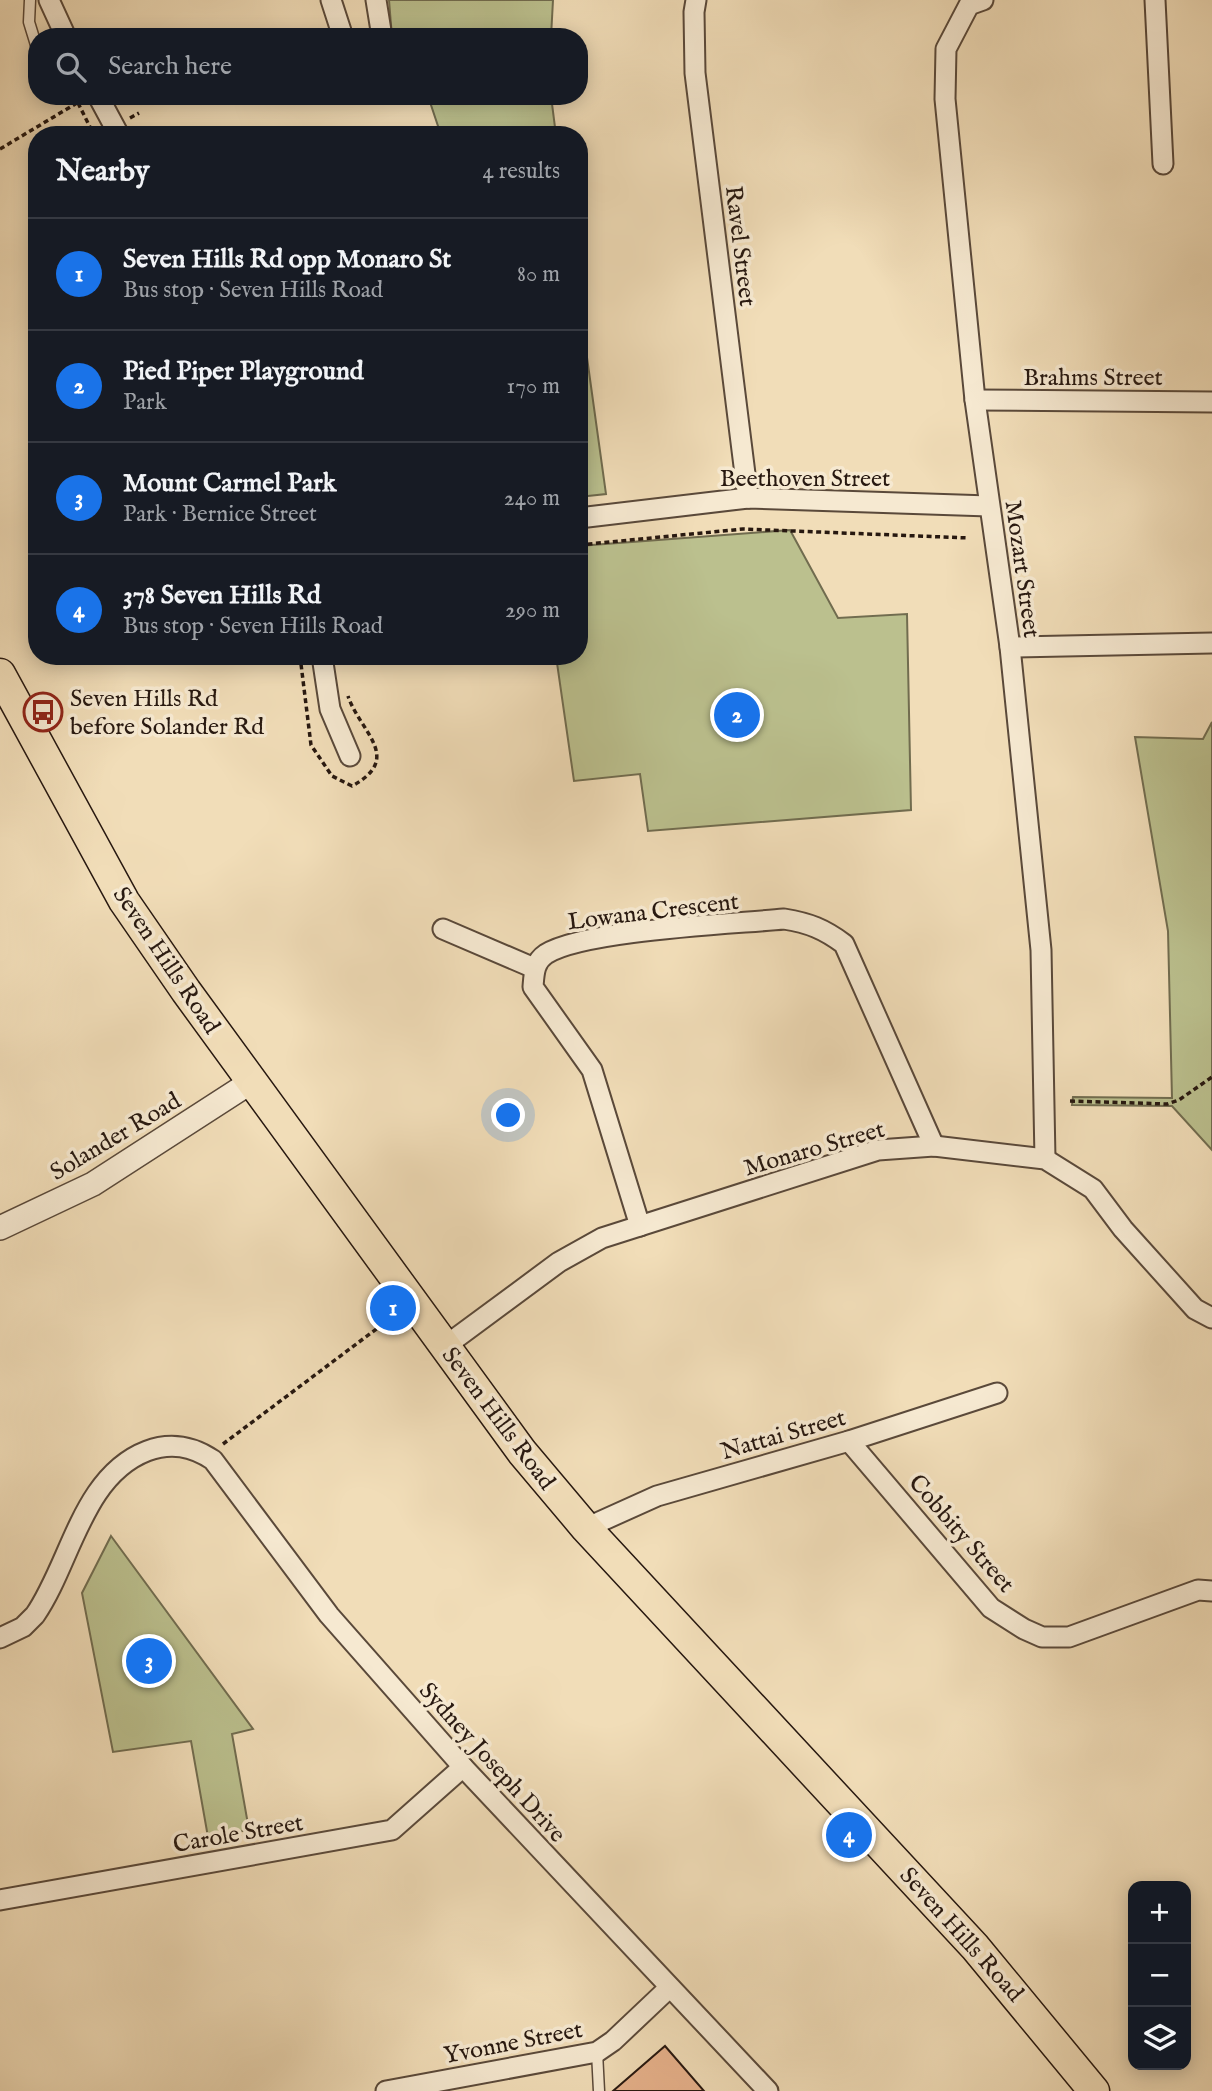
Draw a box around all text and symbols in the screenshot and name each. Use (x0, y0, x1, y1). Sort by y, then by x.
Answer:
search box (28, 28, 588, 105)
icon: search (52, 48, 90, 86)
text: Search here (108, 50, 232, 83)
text: Nearby (56, 153, 149, 191)
text: 4 results (482, 157, 560, 186)
street label: Ravel Street (717, 184, 762, 308)
text: Seven Hills Rd opp Monaro St (123, 243, 451, 276)
text: 1 (75, 260, 83, 289)
text: 80 m (517, 260, 560, 289)
text: Bus stop · Seven Hills Road (123, 276, 383, 305)
text: Pied Piper Playground (123, 355, 364, 388)
street label: Brahms Street (1023, 363, 1163, 394)
text: 2 (74, 372, 84, 401)
text: 170 m (507, 372, 560, 401)
text: Park (123, 388, 167, 417)
street label: Beethoven Street (720, 464, 890, 495)
text: Mount Carmel Park (123, 467, 337, 500)
text: 3 (75, 484, 83, 513)
text: 240 m (504, 484, 560, 513)
street label: Mozart Street (997, 498, 1047, 640)
text: Park · Bernice Street (123, 500, 317, 529)
text: 378 Seven Hills Rd (123, 579, 321, 612)
text: 4 (73, 596, 85, 625)
text: 290 m (505, 596, 560, 625)
text: Bus stop · Seven Hills Road (123, 612, 383, 641)
place label: Seven Hills Rd before Solander Rd (70, 684, 264, 743)
pin: 2 (714, 689, 760, 741)
bus stop icon: Seven Hills Rd before Solander Rd (22, 691, 64, 733)
street label: Seven Hills Road (105, 881, 227, 1041)
street label: Lowana Crescent (566, 887, 740, 938)
street label: Solander Road (45, 1086, 187, 1188)
your location (491, 1098, 525, 1132)
street label: Monaro Street (740, 1115, 888, 1184)
pin: 1 (370, 1282, 416, 1334)
street label: Seven Hills Road (434, 1341, 562, 1497)
street label: Nattai Street (717, 1403, 849, 1468)
street label: Cobbity Street (901, 1468, 1021, 1600)
pin: 3 (126, 1635, 172, 1687)
street label: Sydney Joseph Drive (412, 1676, 572, 1850)
street label: Carole Street (171, 1808, 306, 1861)
pin: 4 (826, 1809, 872, 1861)
street label: Seven Hills Road (892, 1861, 1030, 2009)
map controls (1128, 1881, 1191, 2070)
button: + (1128, 1881, 1191, 1944)
button: − (1128, 1944, 1191, 2007)
button: layers (1128, 2007, 1191, 2070)
street label: Yvonne Street (441, 2015, 585, 2072)

